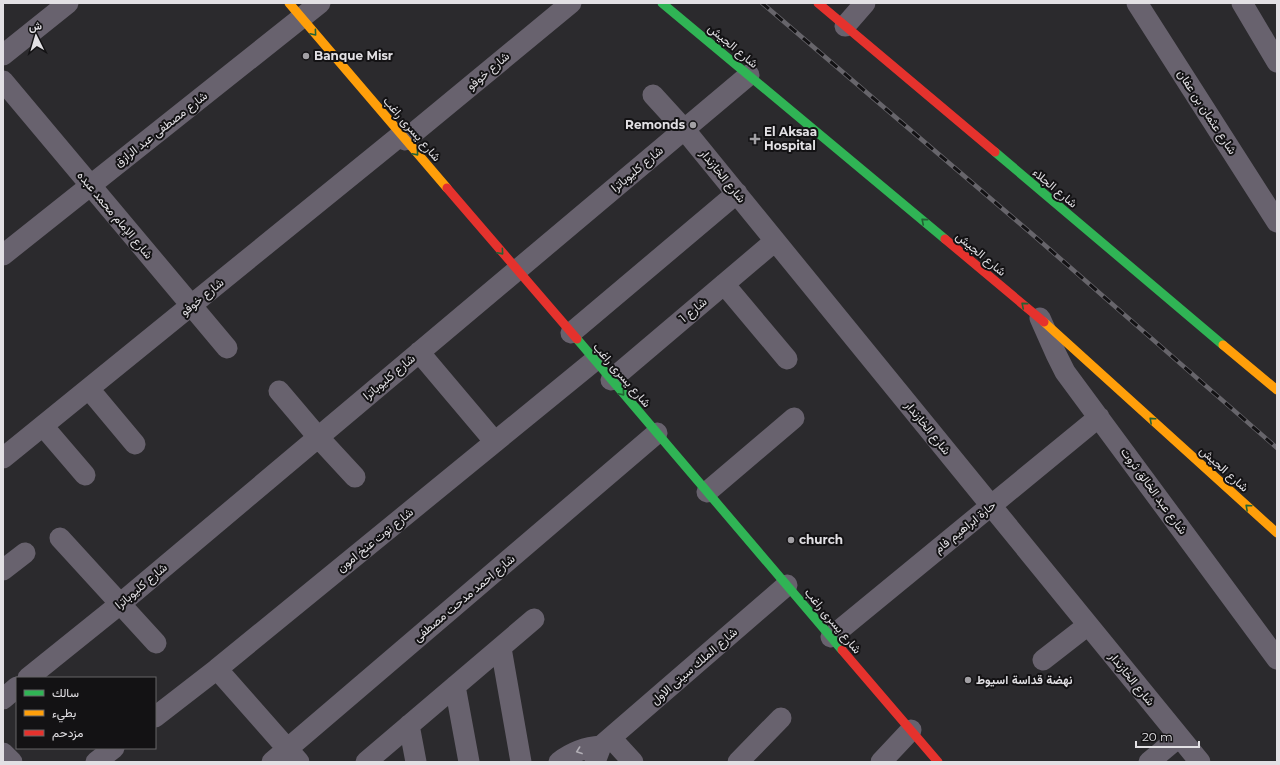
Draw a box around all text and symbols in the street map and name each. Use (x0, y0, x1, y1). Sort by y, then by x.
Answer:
north arrow (16, 16, 56, 56)
text: ش (28, 18, 42, 34)
street label: شارع الجيش (704, 20, 761, 72)
one-way arrow (309, 28, 316, 36)
place label: Banque Misr (314, 48, 393, 63)
street label: شارع خوفو (463, 48, 514, 94)
marker: Banque Misr (301, 51, 311, 61)
street label: شارع عثمان بن عفان (1173, 67, 1240, 158)
street label: شارع مصطفى عبد الرازق (111, 88, 211, 171)
street label: شارع يسرى راغب (379, 93, 445, 165)
place label: Remonds (625, 117, 686, 132)
marker: Remonds (688, 120, 698, 130)
place label: El Aksaa Hospital (764, 124, 817, 153)
marker: El Aksaa Hospital (749, 133, 761, 145)
street label: شارع كليوباترا (607, 142, 667, 196)
street label: شارع الخازندار (695, 145, 750, 207)
one-way arrow (412, 148, 419, 156)
street label: شارع الجلاء (1029, 165, 1081, 212)
street label: شارع الإمام محمد عبده (73, 168, 157, 263)
one-way arrow (921, 219, 928, 226)
street label: شارع الجيش (952, 228, 1009, 280)
one-way arrow (496, 247, 503, 254)
street label: شارع خوفو (177, 275, 228, 320)
street label: شارع 1 (676, 294, 711, 327)
one-way arrow (1021, 302, 1028, 309)
street label: شارع يسرى راغب (589, 339, 655, 411)
street label: شارع كليوباترا (359, 350, 419, 404)
one-way arrow (618, 388, 625, 396)
street label: شارع الخازندار (900, 397, 955, 459)
one-way arrow (1149, 417, 1157, 424)
street label: شارع الجيش (1195, 443, 1252, 496)
street label: شارع عبد الخالق ثروت (1116, 444, 1191, 538)
street label: حارة ابراهيم فام (931, 497, 999, 557)
street label: شارع توت عنخ امون (333, 504, 417, 577)
one-way arrow (1245, 504, 1253, 512)
place label: church (799, 532, 843, 547)
marker: church (786, 535, 796, 545)
street label: شارع احمد مدحت مصطفى (410, 551, 519, 646)
street label: شارع كليوباترا (111, 559, 171, 613)
street label: شارع يسرى راغب (800, 585, 865, 658)
street label: شارع الملك سيتى الاول (647, 624, 741, 709)
street label: شارع الخازندار (1104, 648, 1159, 710)
place label: نهضة قداسة اسيوط (976, 672, 1073, 688)
marker: نهضة قداسة اسيوط (963, 675, 973, 685)
legend (16, 677, 156, 749)
text: سالك (52, 685, 79, 700)
text: بطيء (52, 705, 76, 723)
scale bar (1136, 723, 1199, 749)
text: مزدحم (52, 725, 83, 741)
text: 20 m (1142, 729, 1173, 744)
one-way arrow (575, 746, 582, 754)

